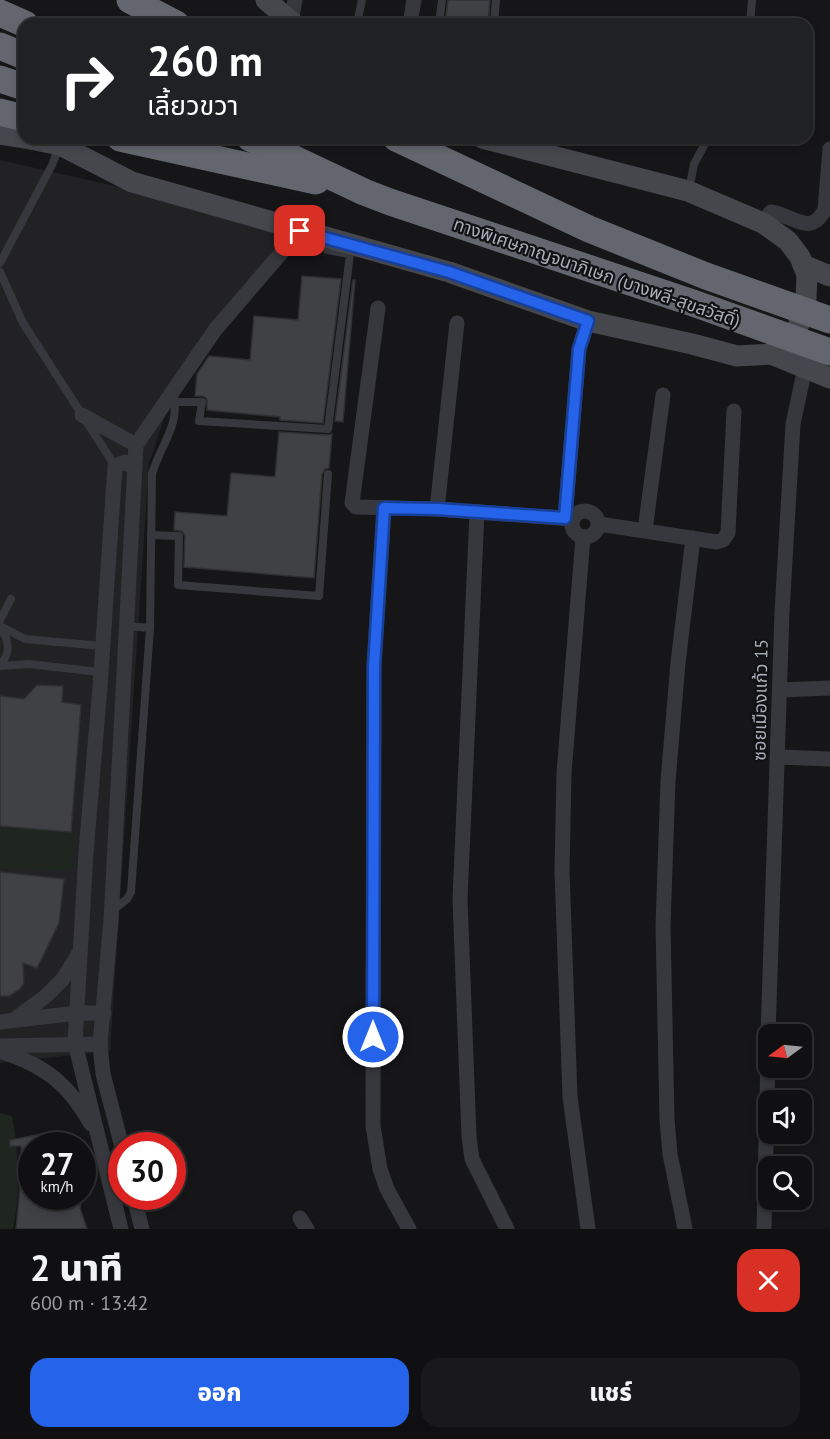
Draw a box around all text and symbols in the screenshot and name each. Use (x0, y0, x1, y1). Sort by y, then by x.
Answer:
text: 260 m (147, 33, 263, 88)
icon: right (48, 42, 126, 120)
text: เลี้ยวขวา (147, 88, 238, 122)
pin (274, 205, 325, 256)
street label: ทางพิเศษกาญจนาภิเษก (บางพลี-สุขสวัสดิ์) (451, 212, 743, 332)
icon: arrive (283, 214, 316, 247)
street label: ซอยเมืองแก้ว 15 (747, 639, 773, 761)
position arrow (341, 1005, 405, 1069)
north arrow (758, 1024, 812, 1078)
map controls (758, 1024, 812, 1210)
button: sound (758, 1090, 812, 1144)
speed limit sign: 30 (108, 1132, 186, 1210)
text: 27 (40, 1144, 74, 1183)
button: search (758, 1156, 812, 1210)
text: km/h (41, 1177, 73, 1196)
text: 2 นาที (30, 1244, 123, 1291)
button: close (737, 1249, 800, 1312)
text: 600 m · 13:42 (30, 1290, 148, 1316)
button: ออก (30, 1358, 409, 1427)
button: แชร์ (421, 1358, 800, 1427)

